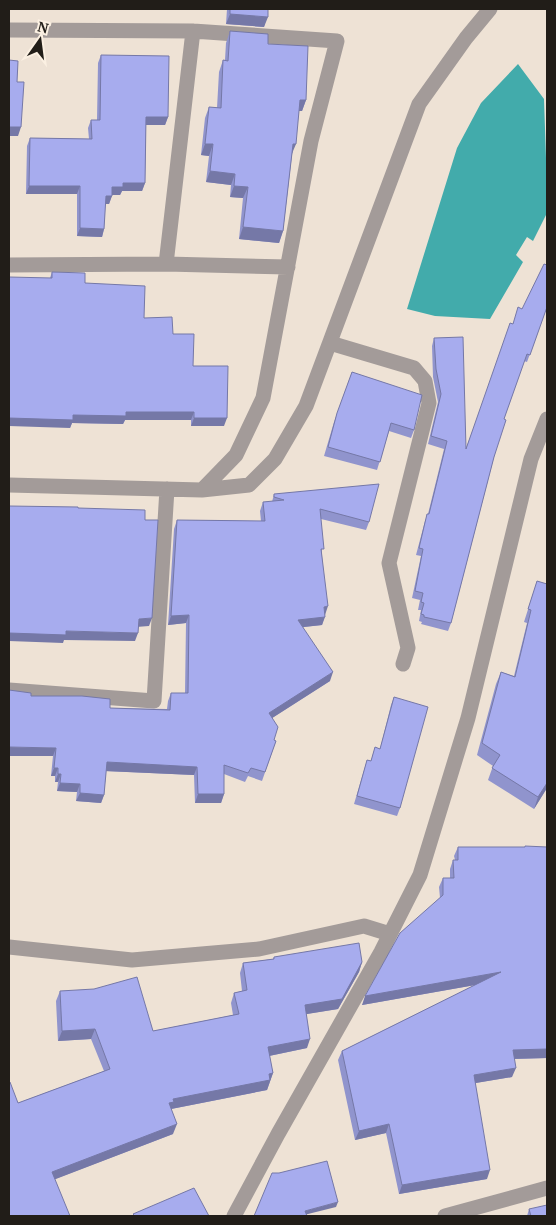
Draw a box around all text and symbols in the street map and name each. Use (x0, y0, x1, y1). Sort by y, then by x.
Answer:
north arrow (15, 15, 65, 65)
text: N (36, 16, 51, 37)

